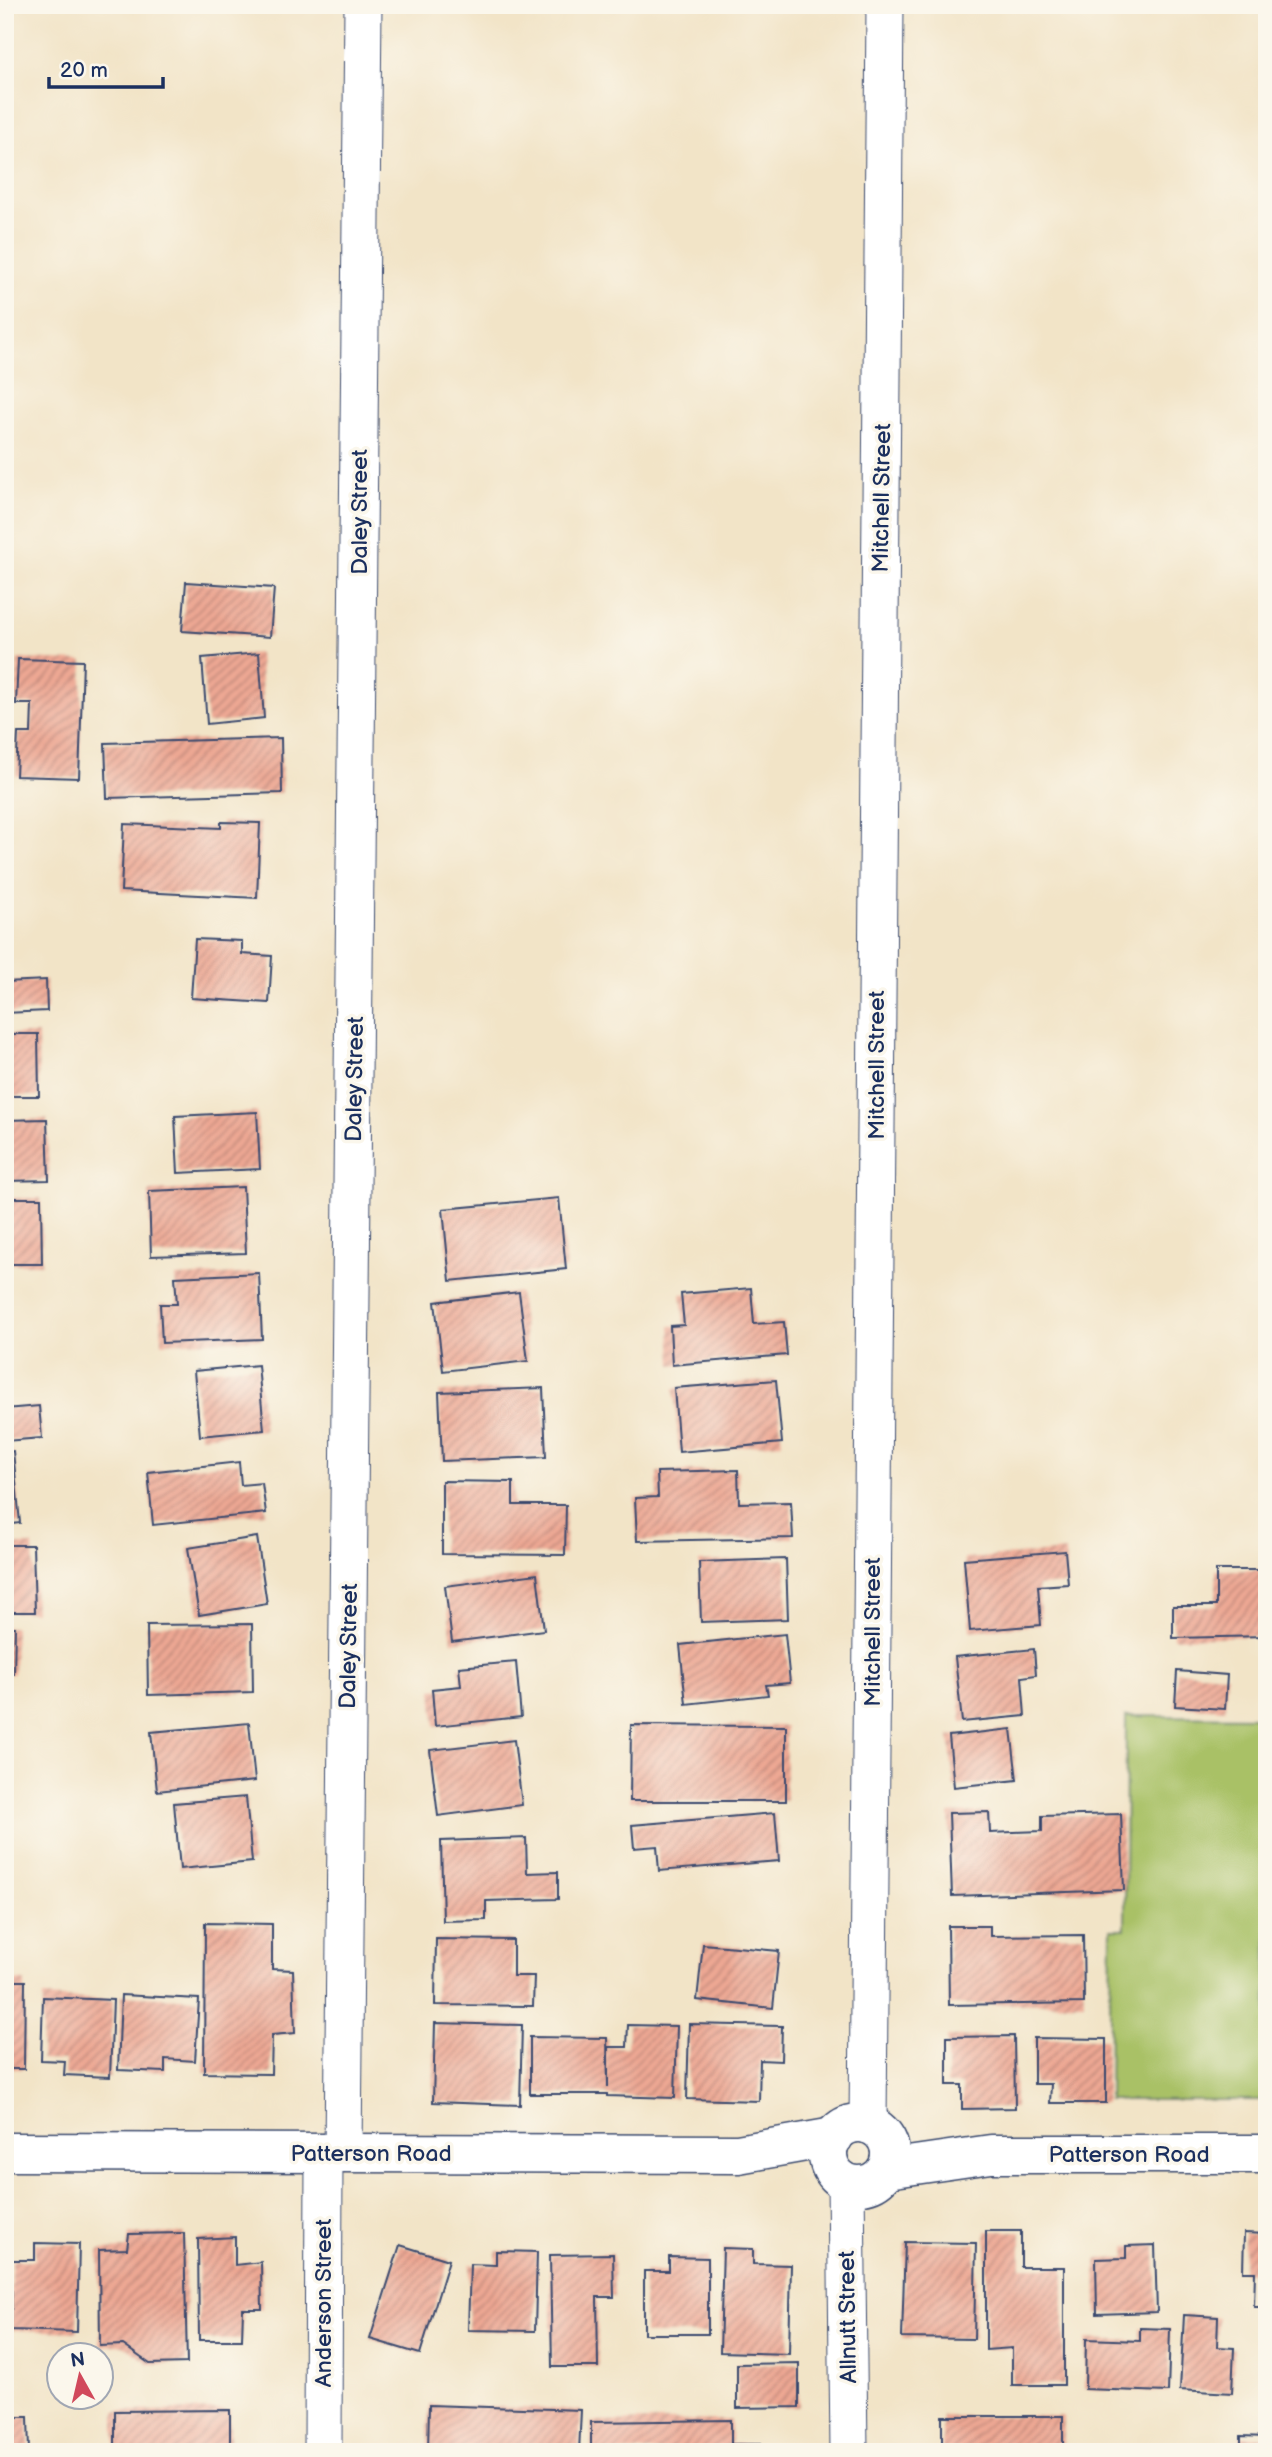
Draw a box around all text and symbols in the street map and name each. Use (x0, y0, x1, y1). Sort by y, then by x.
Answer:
scale bar (49, 46, 163, 90)
text: 20 m (60, 58, 108, 83)
street label: Mitchell Street (867, 423, 897, 573)
street label: Daley Street (346, 449, 374, 575)
street label: Mitchell Street (863, 990, 891, 1140)
street label: Daley Street (340, 1016, 370, 1142)
street label: Mitchell Street (859, 1557, 887, 1707)
street label: Daley Street (334, 1583, 364, 1709)
street label: Patterson Road (290, 2140, 452, 2168)
street label: Patterson Road (1048, 2141, 1210, 2169)
street label: Anderson Street (310, 2219, 338, 2387)
street label: Allnutt Street (833, 2250, 863, 2384)
north arrow (46, 2342, 116, 2412)
text: N (69, 2348, 87, 2373)

